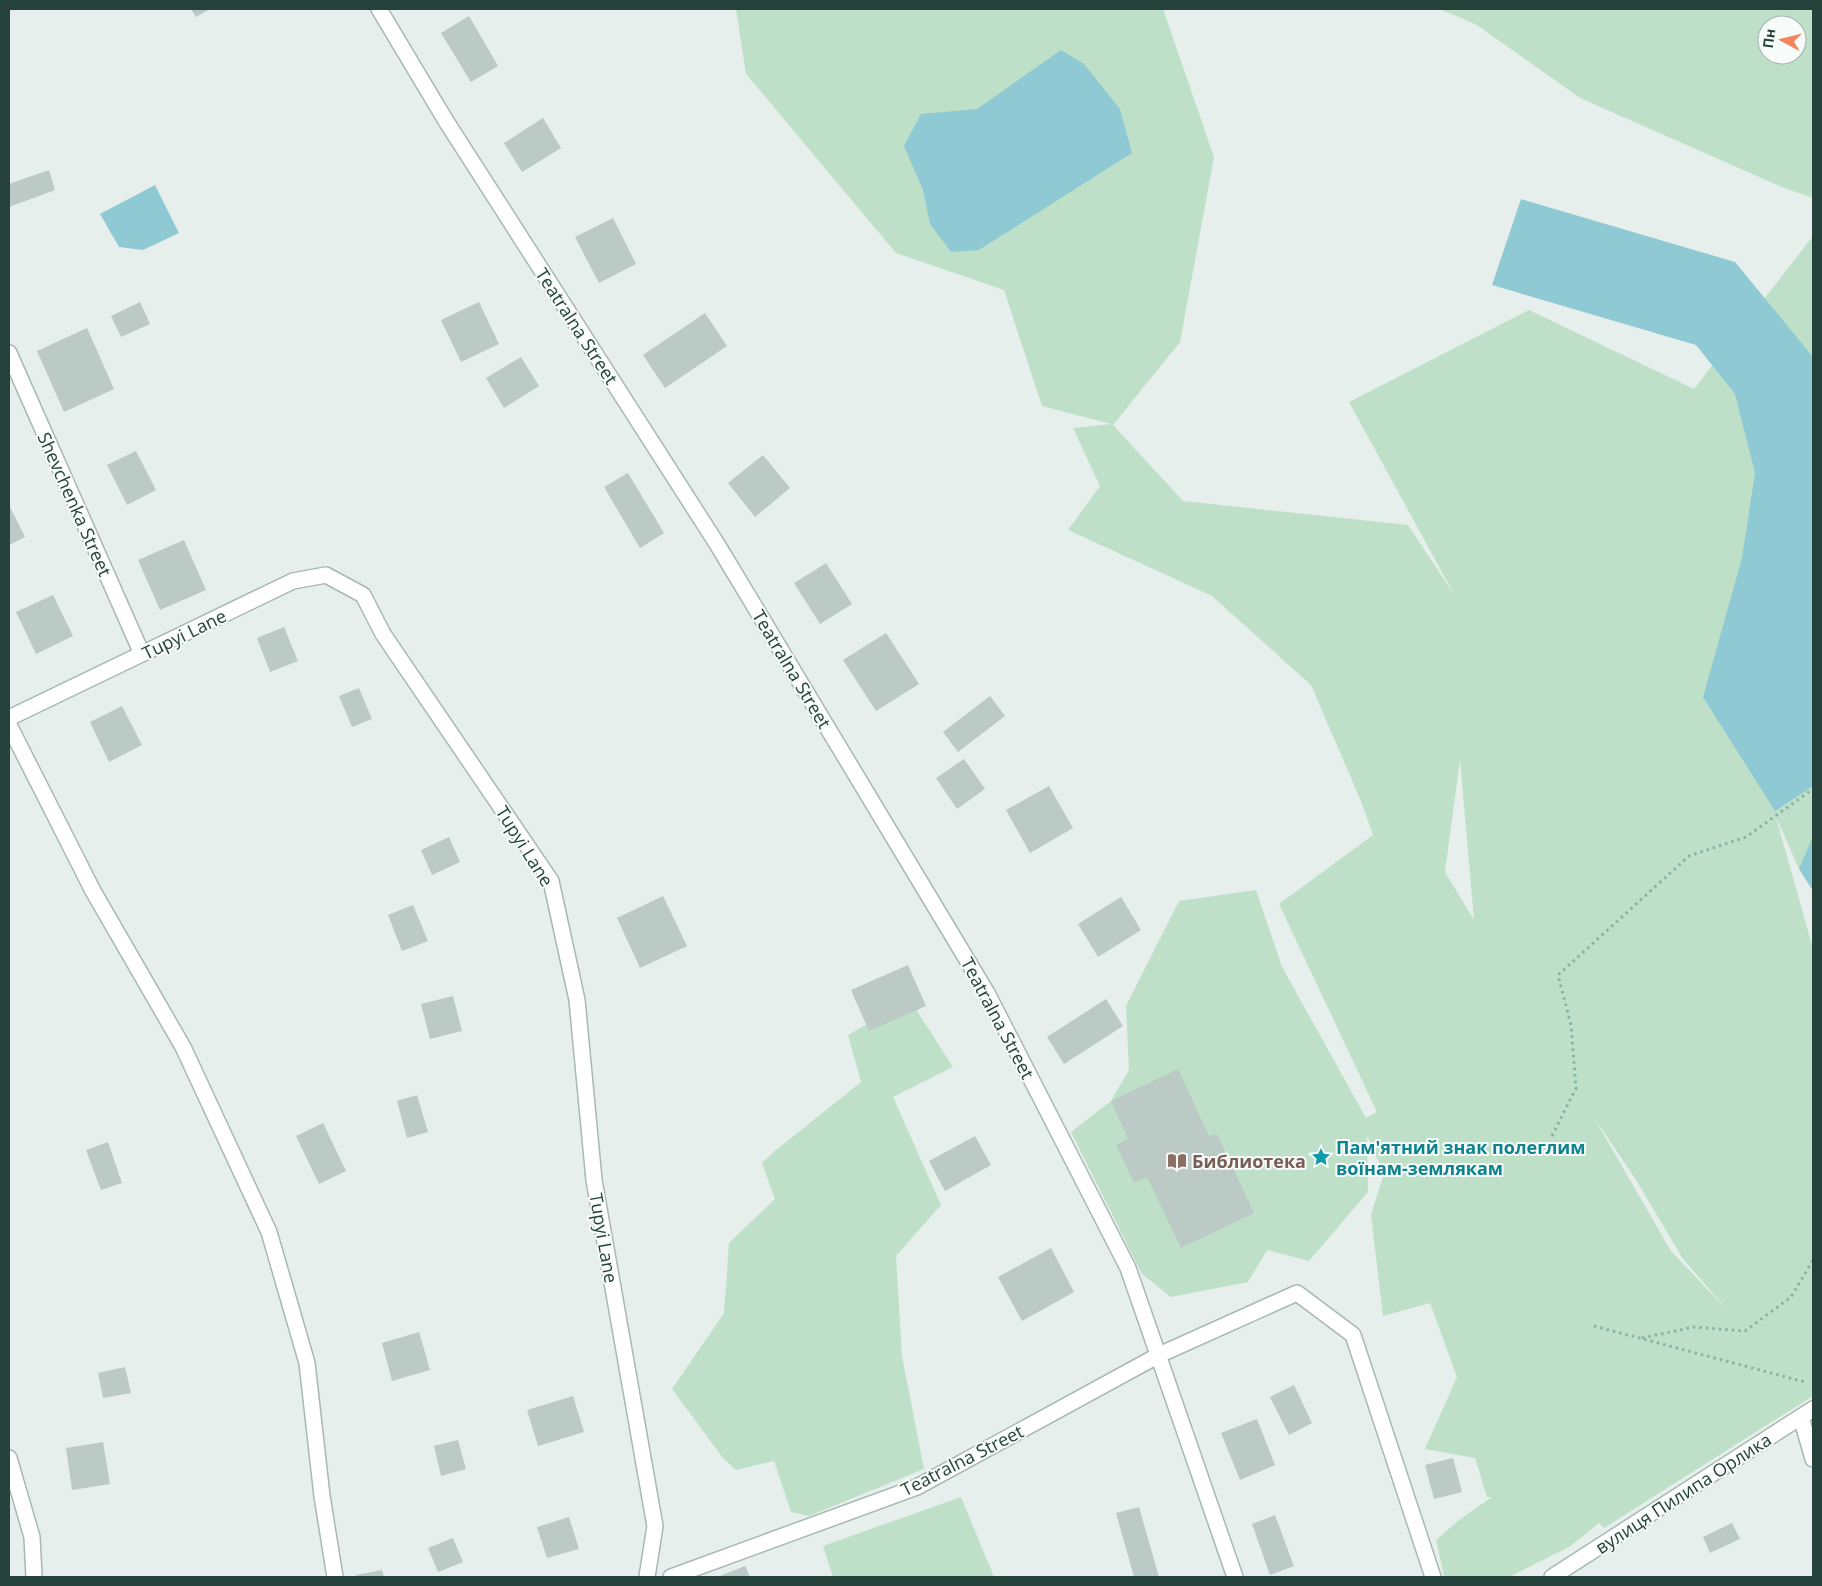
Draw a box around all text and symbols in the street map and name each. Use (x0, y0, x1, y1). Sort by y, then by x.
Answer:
north arrow (1757, 15, 1807, 65)
text: Пн (1758, 27, 1779, 49)
street label: Teatralna Street (530, 263, 624, 389)
street label: Shevchenka Street (32, 428, 118, 580)
street label: Tupyi Lane (138, 603, 230, 665)
street label: Teatralna Street (747, 605, 837, 733)
street label: Tupyi Lane (491, 801, 559, 891)
street label: Teatralna Street (956, 953, 1040, 1083)
place label: Пам'ятний знак полеглим воїнам-землякам (1336, 1135, 1586, 1180)
place icon: Пам'ятний знак полеглим воїнам-землякам (1310, 1146, 1332, 1168)
place label: Библиотека (1192, 1149, 1306, 1173)
library icon: Библиотека (1166, 1150, 1188, 1172)
street label: Tupyi Lane (584, 1191, 624, 1285)
street label: Teatralna Street (897, 1419, 1027, 1501)
street label: вулиця Пилипа Орлика (1590, 1427, 1776, 1559)

